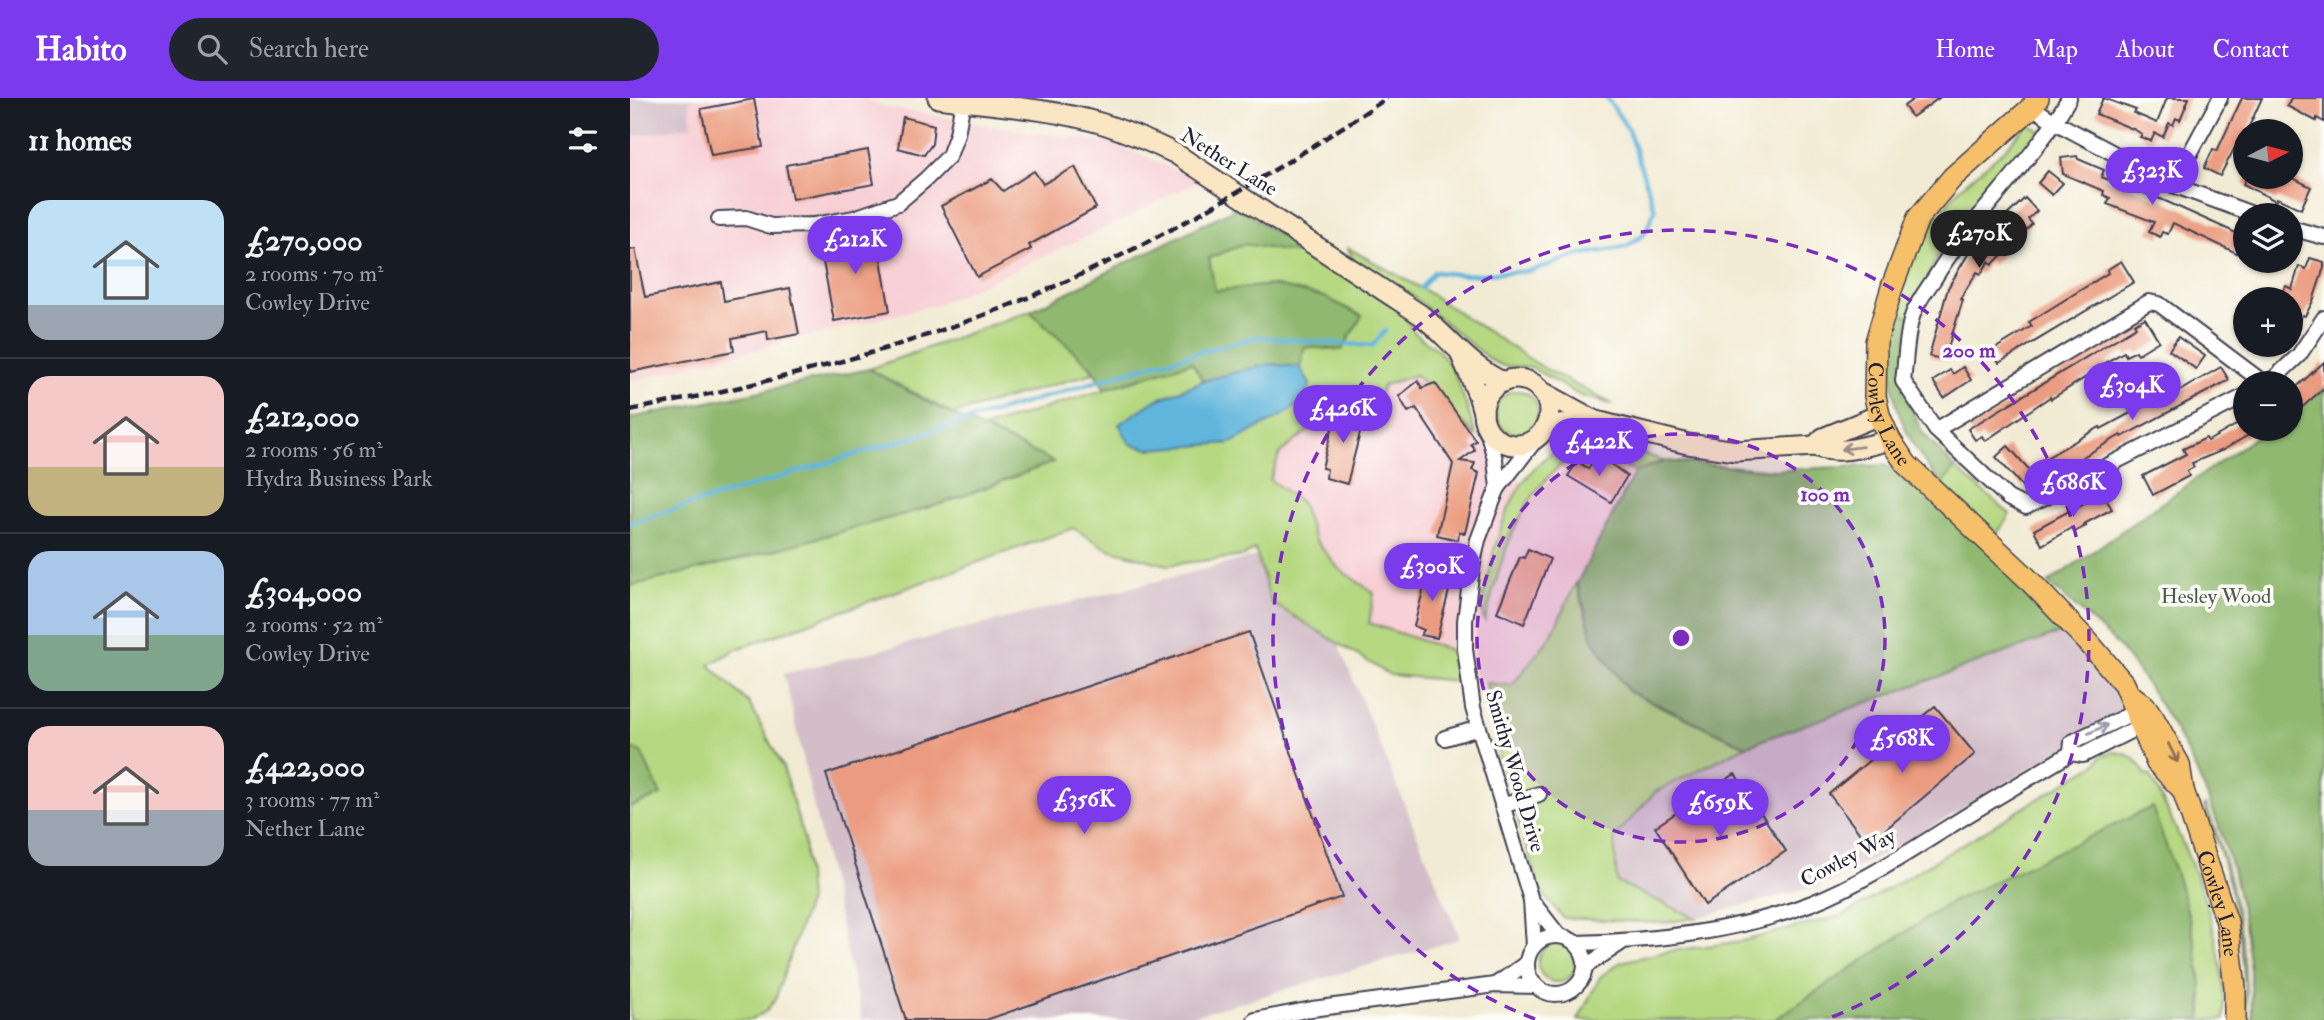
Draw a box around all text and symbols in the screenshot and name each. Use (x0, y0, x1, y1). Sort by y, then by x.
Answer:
search box (169, 18, 659, 81)
text: Habito (35, 29, 127, 70)
icon: search (193, 30, 231, 68)
text: Search here (249, 33, 369, 65)
text: Home (1935, 34, 1995, 65)
text: Map (2033, 34, 2078, 65)
text: About (2116, 34, 2175, 65)
text: Contact (2213, 34, 2289, 65)
north arrow (2233, 119, 2303, 189)
map controls (2233, 119, 2303, 441)
icon: filters (564, 121, 602, 159)
text: 11 homes (28, 122, 132, 159)
street label: Nether Lane (1175, 122, 1283, 203)
pin: £323K (2103, 148, 2201, 207)
text: £323K (2122, 155, 2182, 184)
button: layers (2233, 203, 2303, 273)
pin: £270K (1930, 211, 2028, 270)
pin: £212K (806, 216, 904, 276)
text: £270K (1946, 218, 2012, 247)
text: £270,000 (245, 222, 363, 259)
text: £212K (823, 224, 887, 253)
icon: home (84, 228, 168, 312)
text: 2 rooms · 70 m² (245, 259, 384, 288)
button: + (2233, 287, 2303, 357)
text: Cowley Drive (245, 288, 370, 317)
text: 200 m (1943, 337, 1996, 364)
street label: Cowley Lane (1861, 362, 1917, 472)
pin: £304K (2083, 362, 2181, 422)
text: £304K (2100, 370, 2164, 399)
button: − (2233, 371, 2303, 441)
pin: £426K (1294, 386, 1392, 445)
text: £426K (1309, 393, 1377, 422)
text: £212,000 (245, 398, 360, 435)
icon: home (84, 404, 168, 488)
pin: £422K (1550, 418, 1648, 478)
text: £422K (1565, 426, 1633, 455)
text: 2 rooms · 56 m² (245, 435, 383, 464)
one-way arrow (1842, 442, 1864, 455)
pin: £686K (2024, 460, 2122, 519)
text: Hydra Business Park (245, 464, 433, 493)
text: £686K (2040, 467, 2106, 496)
text: 100 m (1800, 481, 1851, 508)
pin: £300K (1383, 544, 1481, 603)
text: £300K (1400, 551, 1464, 580)
text: £304,000 (245, 573, 362, 610)
icon: home (84, 579, 168, 663)
park label: Hesley Wood (2161, 583, 2272, 610)
text: 2 rooms · 52 m² (245, 610, 383, 639)
centre of rings (1669, 626, 1693, 650)
text: Cowley Drive (245, 639, 370, 668)
street label: Smithy Wood Drive (1479, 687, 1551, 855)
pin: £568K (1853, 716, 1951, 775)
one-way arrow (2087, 722, 2108, 735)
text: £568K (1870, 723, 1934, 752)
one-way arrow (2167, 742, 2181, 763)
text: £422,000 (245, 748, 365, 785)
icon: home (84, 754, 168, 838)
pin: £356K (1035, 776, 1133, 836)
pin: £659K (1671, 780, 1769, 839)
text: £356K (1053, 784, 1115, 813)
text: 3 rooms · 77 m² (245, 785, 380, 814)
text: £659K (1687, 787, 1753, 816)
text: Nether Lane (245, 814, 365, 843)
street label: Cowley Way (1796, 822, 1901, 893)
street label: Cowley Lane (2191, 847, 2245, 958)

